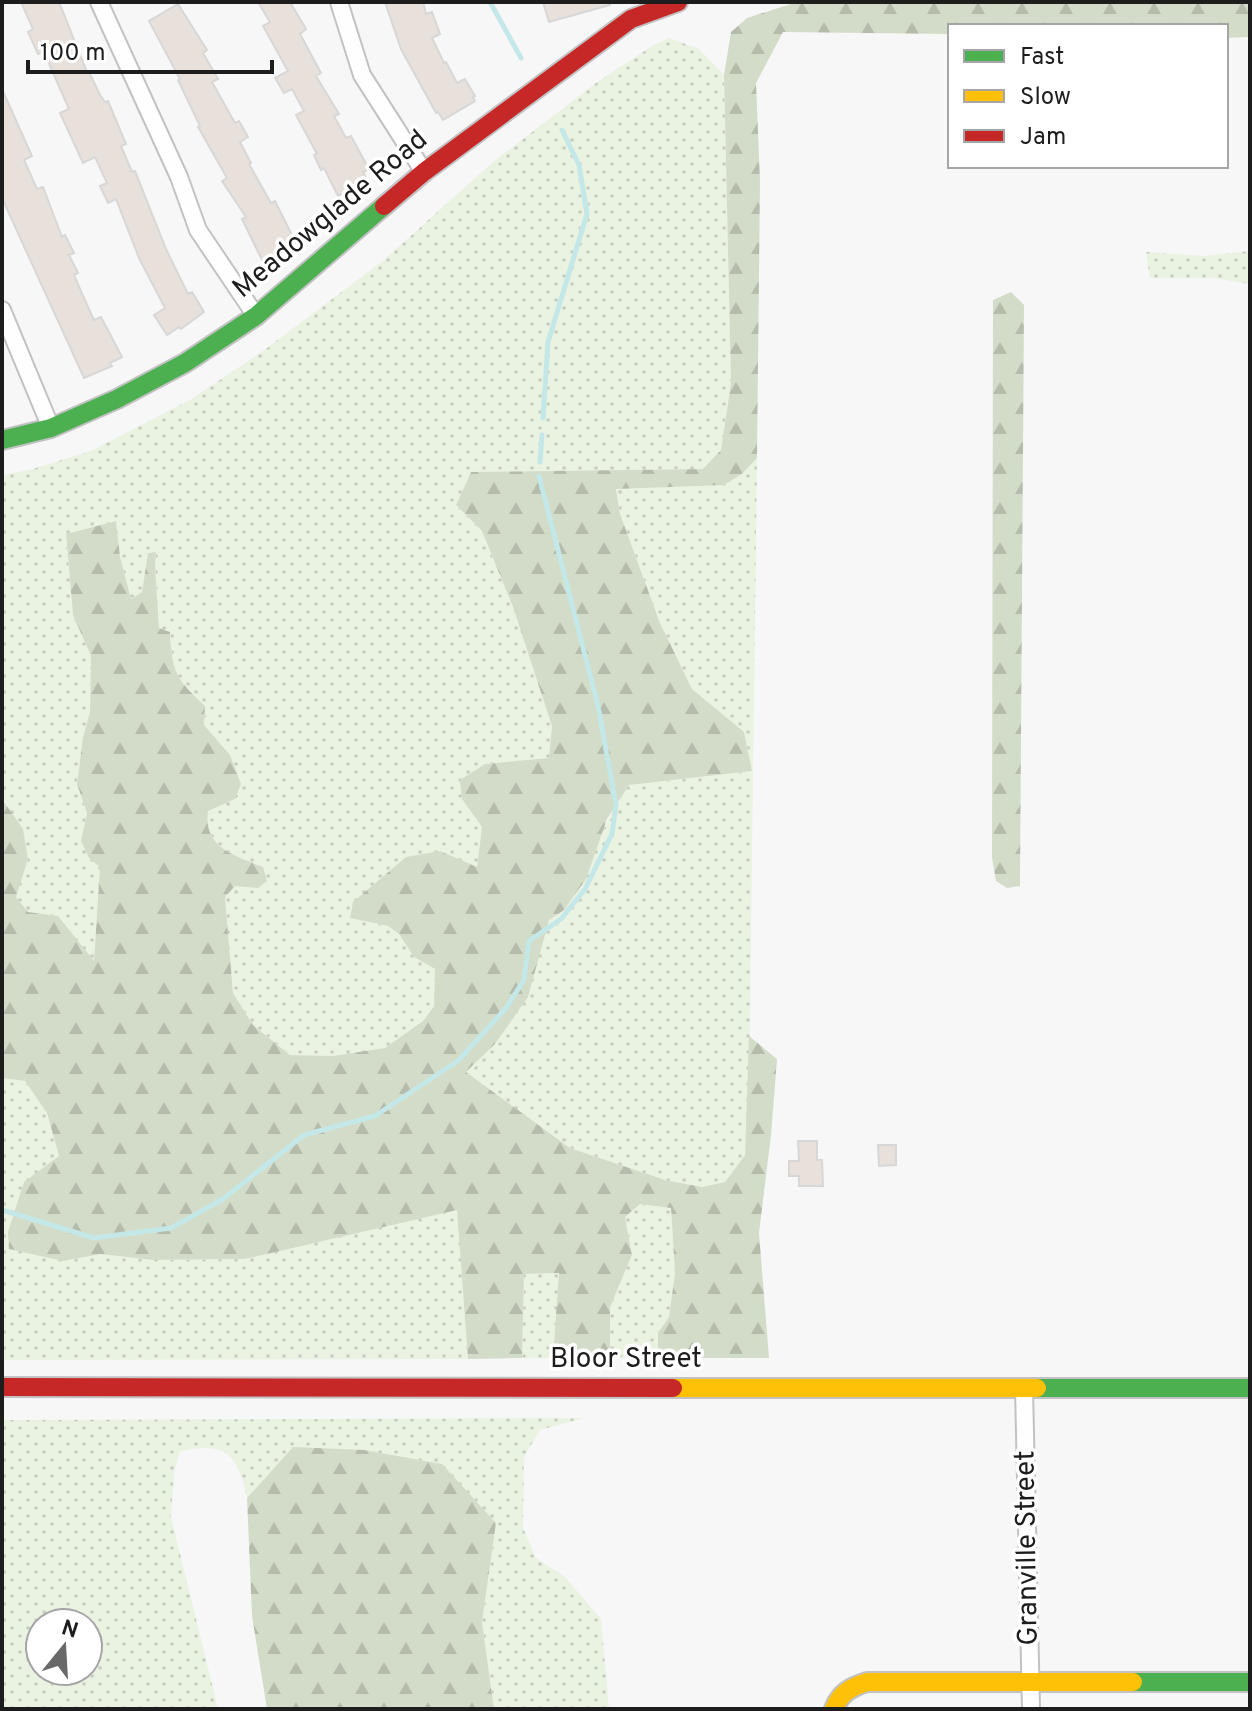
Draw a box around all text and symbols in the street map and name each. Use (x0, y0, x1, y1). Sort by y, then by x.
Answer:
scale bar (28, 24, 272, 74)
legend (948, 24, 1228, 168)
text: 100 m (40, 39, 106, 69)
text: Fast (1020, 43, 1064, 73)
text: Slow (1020, 83, 1071, 113)
street label: Meadowglade Road (226, 123, 436, 307)
text: Jam (1020, 123, 1066, 153)
street label: Bloor Street (550, 1342, 702, 1378)
street label: Granville Street (1008, 1450, 1048, 1646)
north arrow (24, 1607, 104, 1687)
text: N (58, 1615, 81, 1646)

